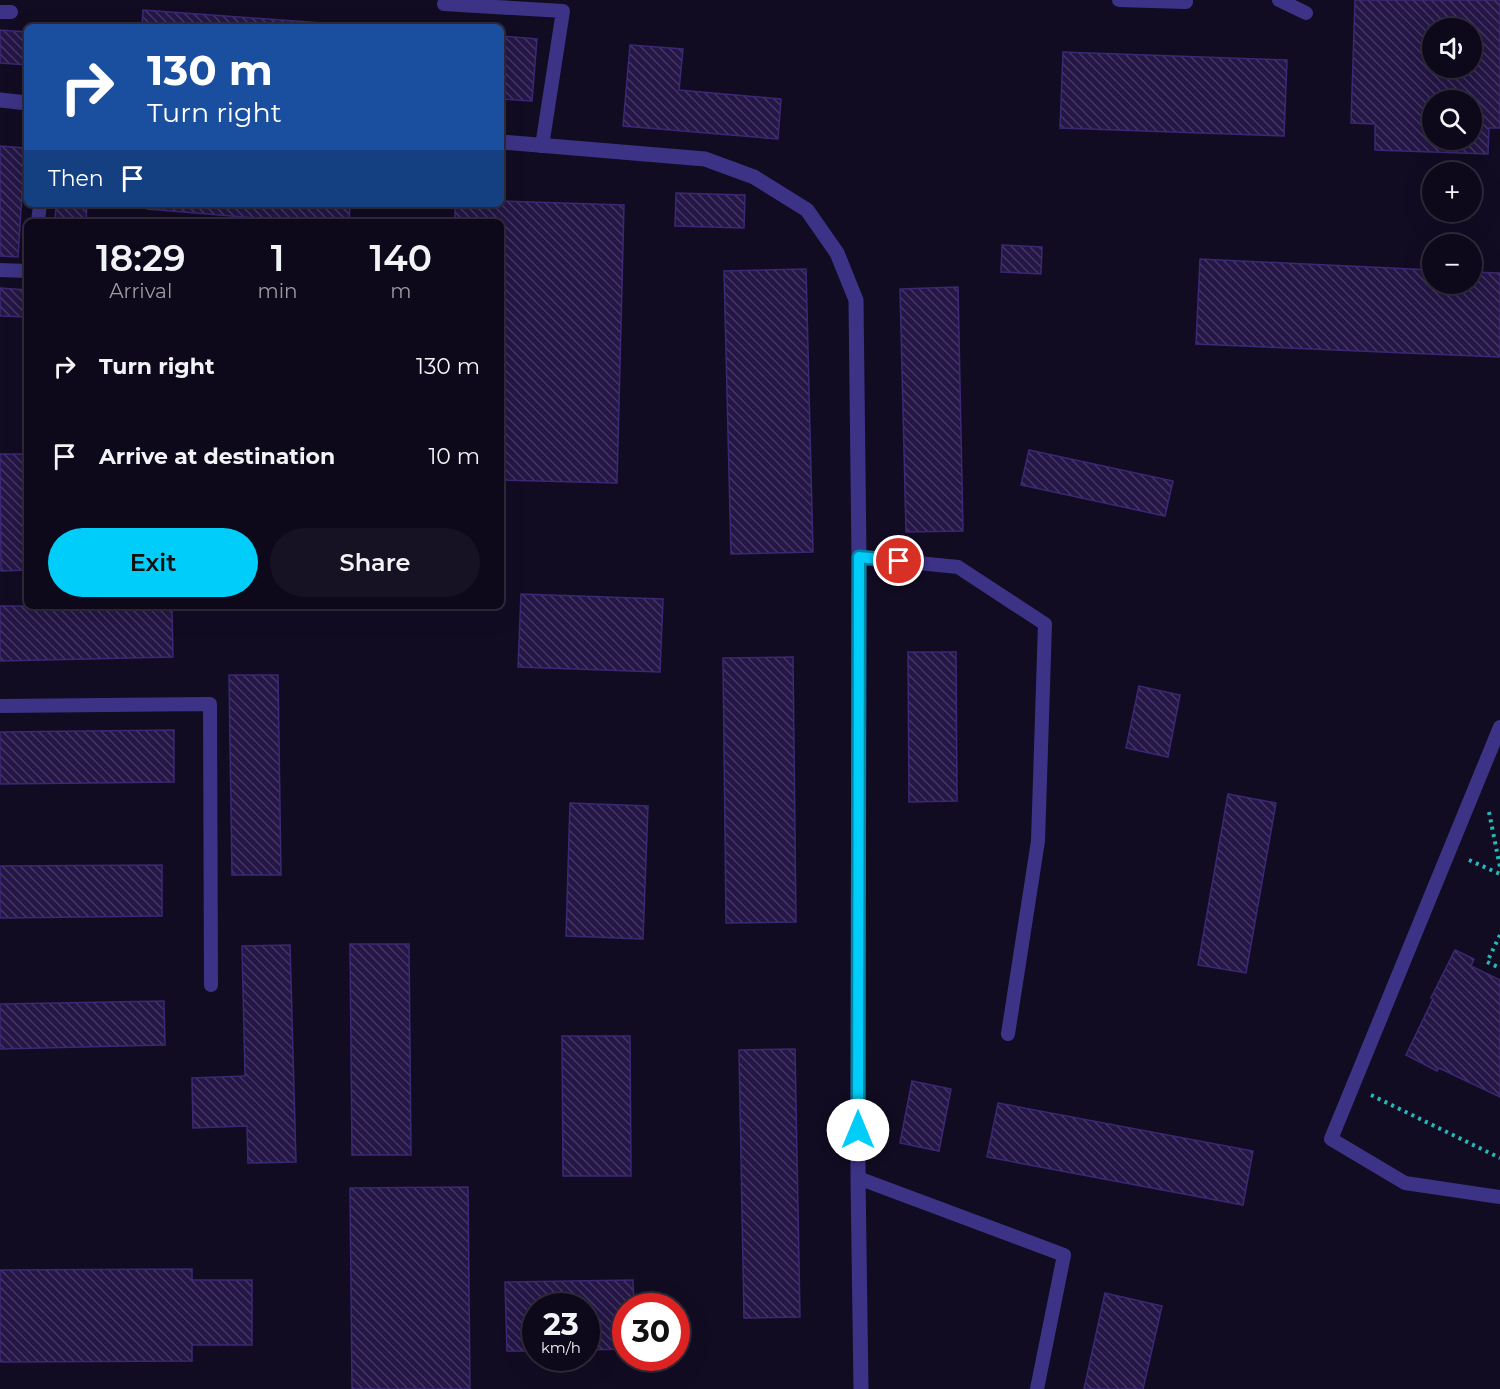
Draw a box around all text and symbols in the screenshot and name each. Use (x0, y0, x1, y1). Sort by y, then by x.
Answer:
map controls (1422, 18, 1482, 294)
button: sound (1422, 18, 1482, 78)
text: 130 m (147, 44, 273, 96)
icon: right (48, 48, 126, 126)
button: search (1422, 90, 1482, 150)
text: Turn right (147, 96, 282, 129)
icon: arrive (116, 162, 149, 195)
button: + (1422, 162, 1482, 222)
text: Then (48, 165, 104, 192)
button: − (1422, 234, 1482, 294)
text: 18:29 (96, 236, 185, 280)
text: 1 (271, 236, 284, 280)
text: 140 (370, 236, 432, 280)
text: Arrival (109, 279, 172, 303)
text: min (257, 279, 298, 303)
text: m (390, 279, 411, 303)
icon: right (48, 350, 81, 383)
text: Turn right (99, 353, 214, 380)
text: 130 m (416, 353, 480, 380)
icon: arrive (48, 440, 81, 473)
text: Arrive at destination (99, 443, 335, 470)
text: 10 m (428, 443, 480, 470)
button: Exit (48, 528, 258, 597)
button: Share (270, 528, 480, 597)
pin (873, 535, 924, 586)
icon: arrive (882, 544, 915, 577)
position arrow (826, 1098, 890, 1162)
speed limit sign: 30 (612, 1293, 690, 1371)
text: 23 (543, 1306, 579, 1343)
text: km/h (541, 1338, 581, 1357)

